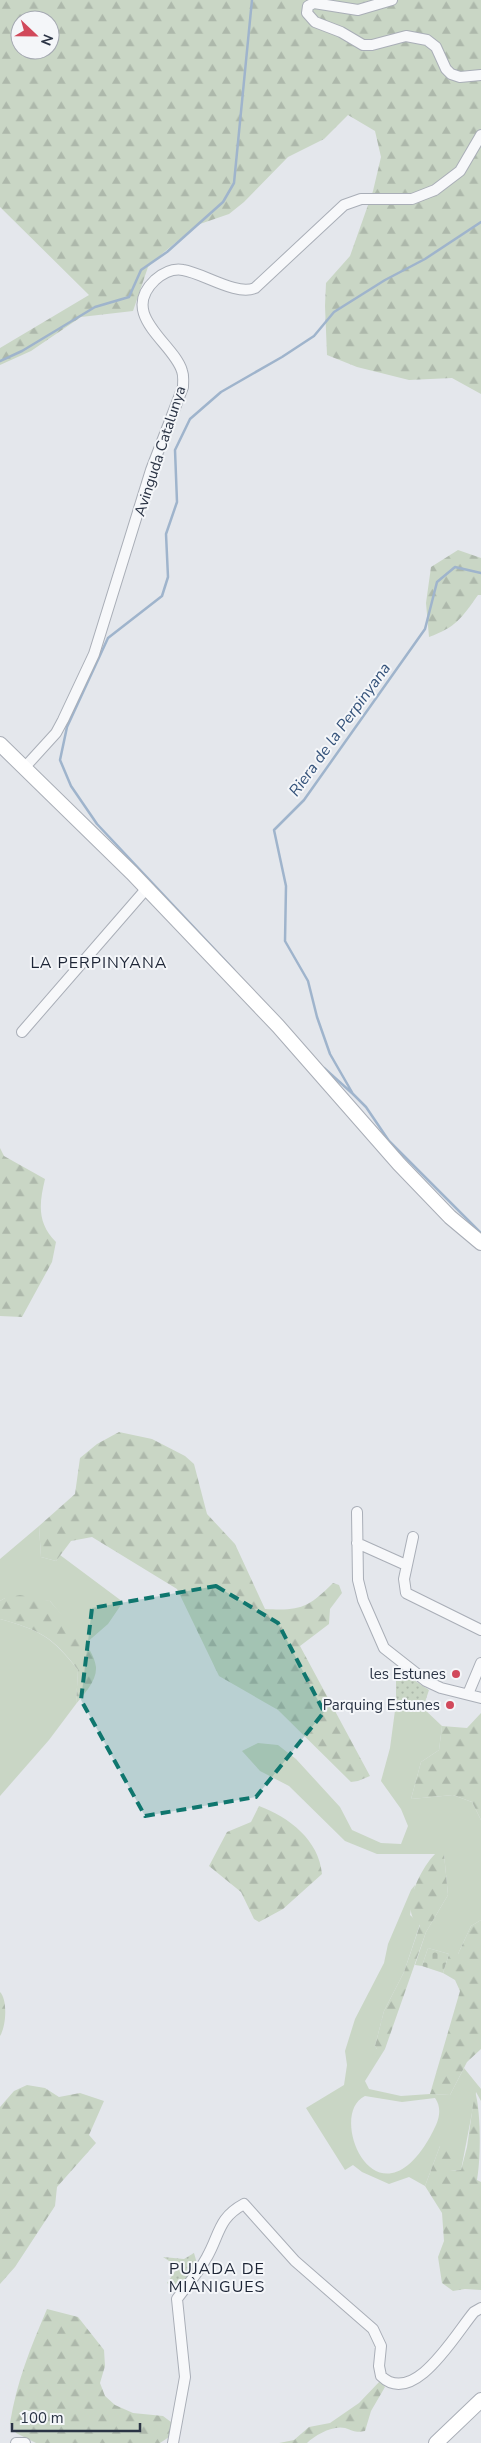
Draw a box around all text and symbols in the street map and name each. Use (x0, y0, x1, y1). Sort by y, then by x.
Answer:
north arrow (10, 10, 60, 60)
text: N (36, 31, 57, 48)
street label: Avinguda Catalunya (130, 383, 190, 519)
water label: Riera de la Perpinyana (284, 658, 396, 801)
district label: LA PERPINYANA (30, 952, 168, 974)
place label: les Estunes (369, 1664, 446, 1684)
marker: les Estunes (450, 1668, 462, 1680)
place label: Parquing Estunes (323, 1695, 440, 1715)
marker: Parquing Estunes (444, 1699, 456, 1711)
district label: PUJADA DE MIÀNIGUES (169, 2258, 265, 2298)
scale bar (12, 2400, 140, 2432)
text: 100 m (20, 2408, 64, 2428)

